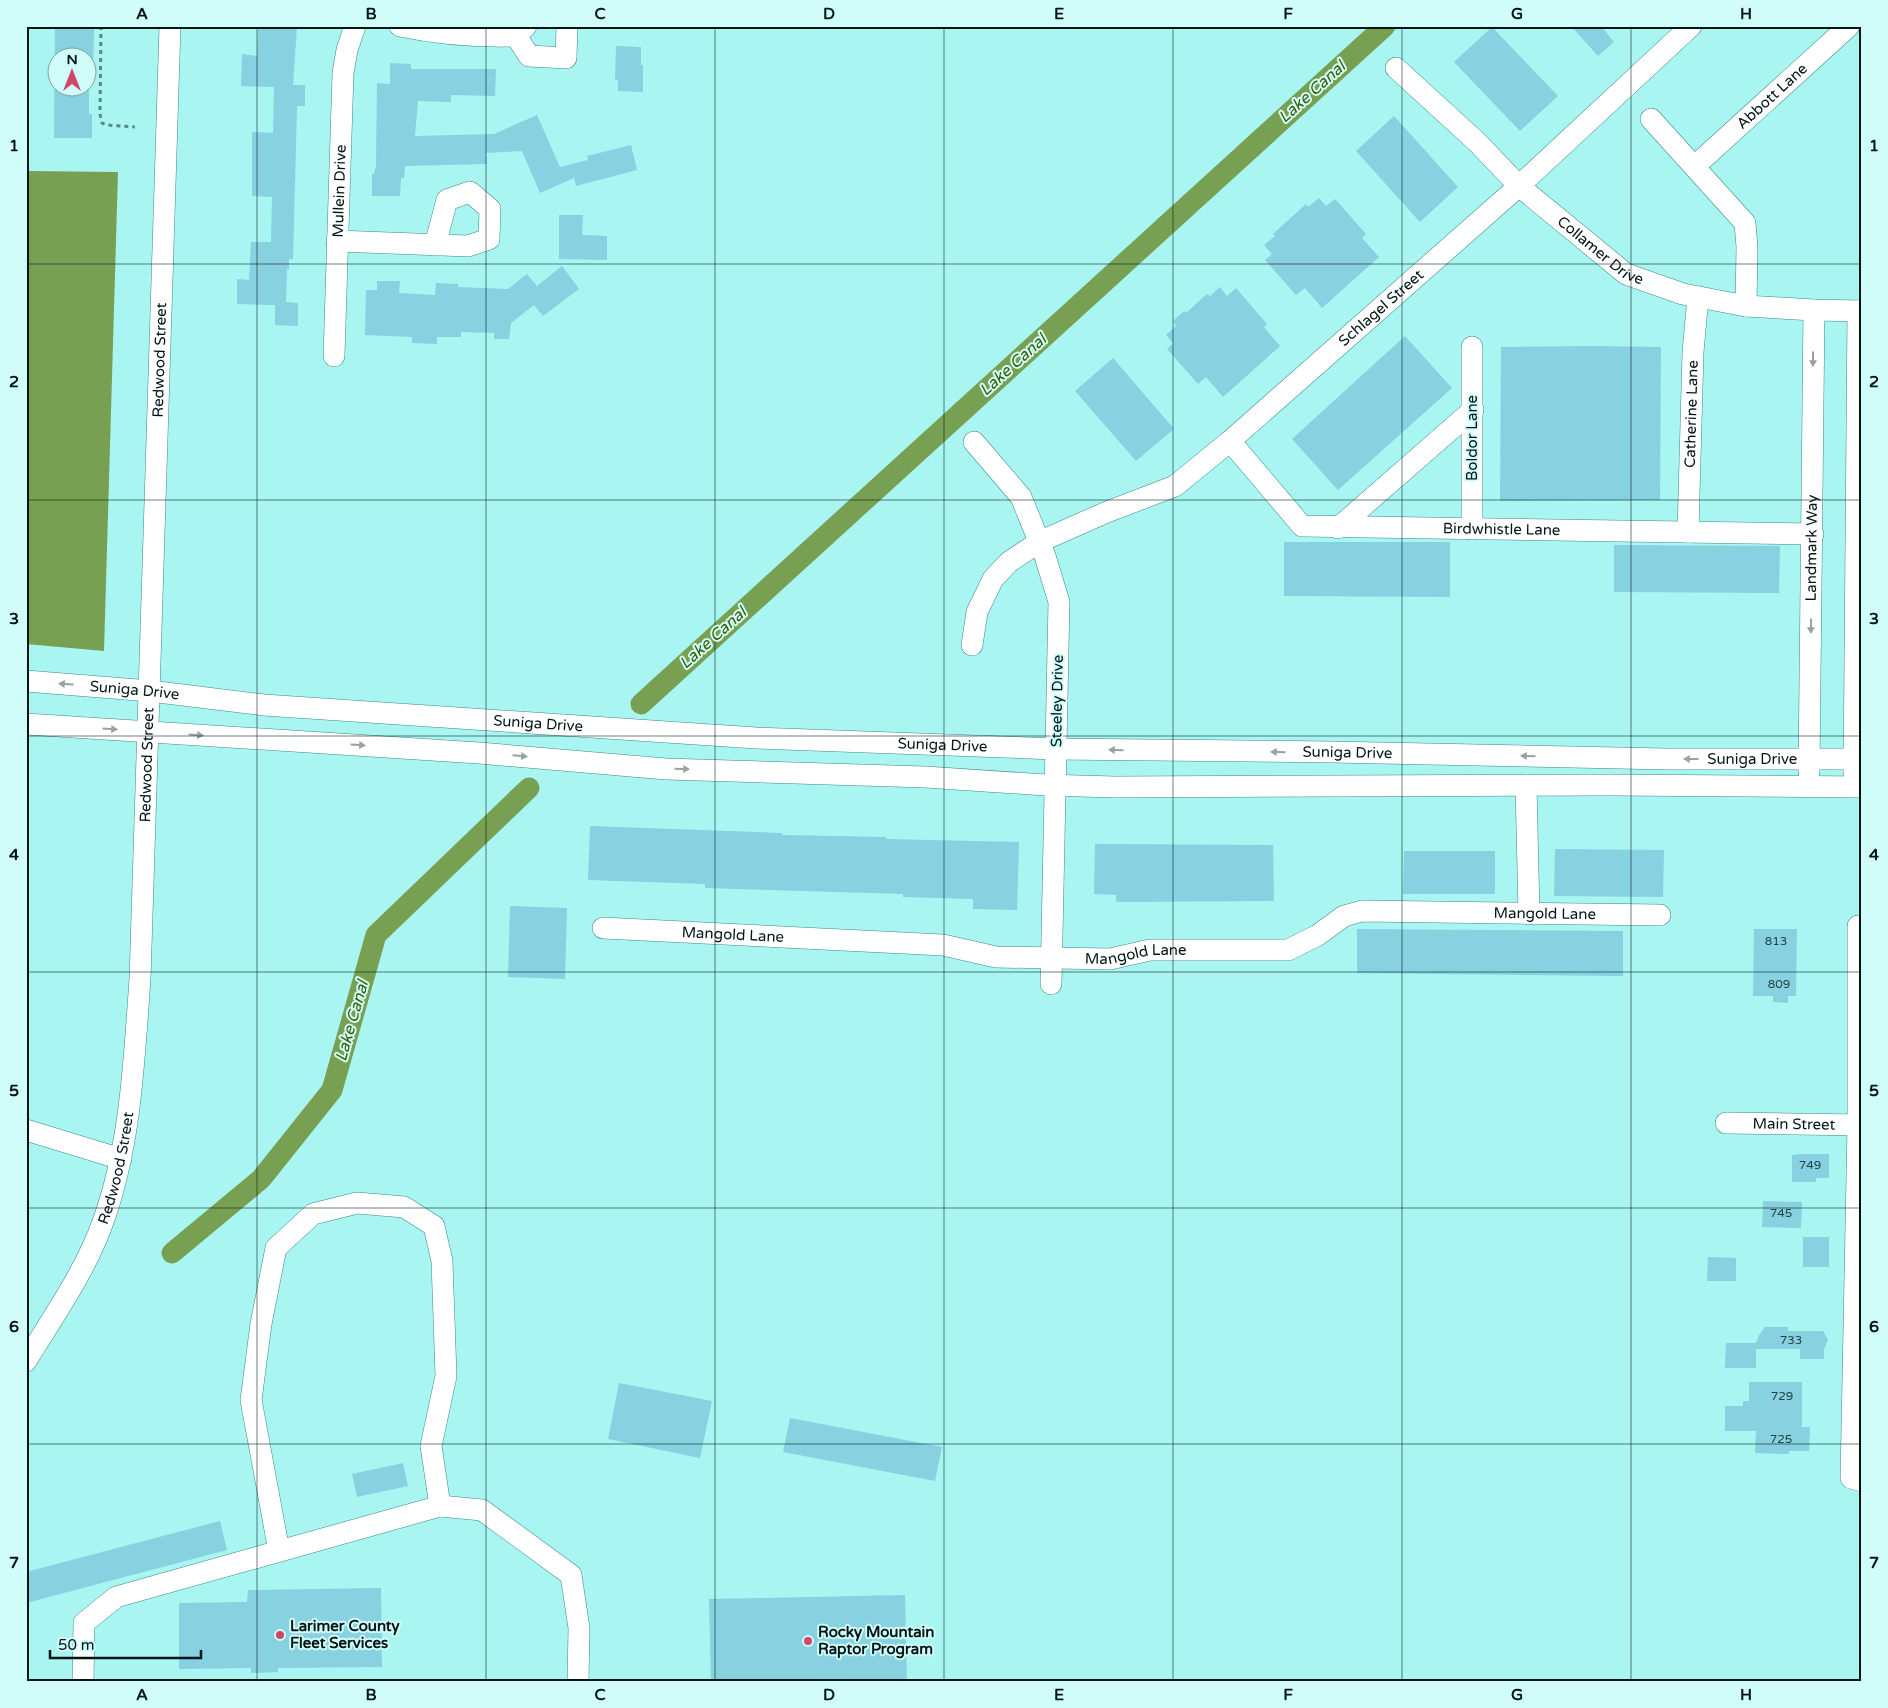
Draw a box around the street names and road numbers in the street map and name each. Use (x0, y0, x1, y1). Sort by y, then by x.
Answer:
street label: Abbott Lane (1733, 59, 1811, 133)
street label: Mullein Drive (329, 144, 350, 238)
street label: Collamer Drive (1554, 212, 1646, 288)
street label: Schlagel Street (1335, 265, 1427, 350)
street label: Redwood Street (149, 302, 170, 418)
street label: Catherine Lane (1681, 360, 1702, 468)
street label: Boldor Lane (1463, 395, 1481, 481)
street label: Landmark Way (1802, 495, 1821, 601)
street label: Birdwhistle Lane (1443, 519, 1560, 539)
street label: Steeley Drive (1047, 655, 1067, 747)
street label: Suniga Drive (89, 677, 180, 704)
street label: Redwood Street (136, 707, 158, 823)
street label: Suniga Drive (493, 711, 584, 735)
street label: Suniga Drive (897, 734, 988, 755)
street label: Suniga Drive (1302, 743, 1393, 762)
street label: Suniga Drive (1707, 750, 1797, 768)
street label: Mangold Lane (1493, 904, 1596, 923)
street label: Mangold Lane (681, 923, 784, 946)
street label: Mangold Lane (1085, 941, 1186, 968)
street label: Redwood Street (94, 1110, 137, 1227)
street label: Main Street (1753, 1114, 1836, 1134)

